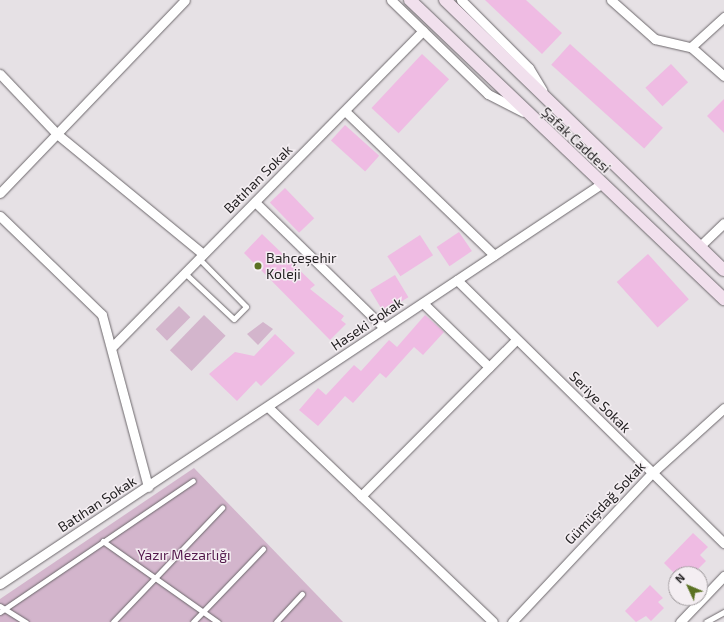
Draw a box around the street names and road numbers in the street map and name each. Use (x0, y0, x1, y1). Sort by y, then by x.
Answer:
street label: Şafak Caddesi (538, 104, 614, 176)
street label: Batıhan Sokak (220, 141, 296, 217)
street label: Haseki Sokak (328, 294, 406, 354)
street label: Seriye Sokak (566, 368, 634, 436)
street label: Gümüşdağ Sokak (561, 458, 649, 548)
street label: Batıhan Sokak (55, 472, 139, 536)

